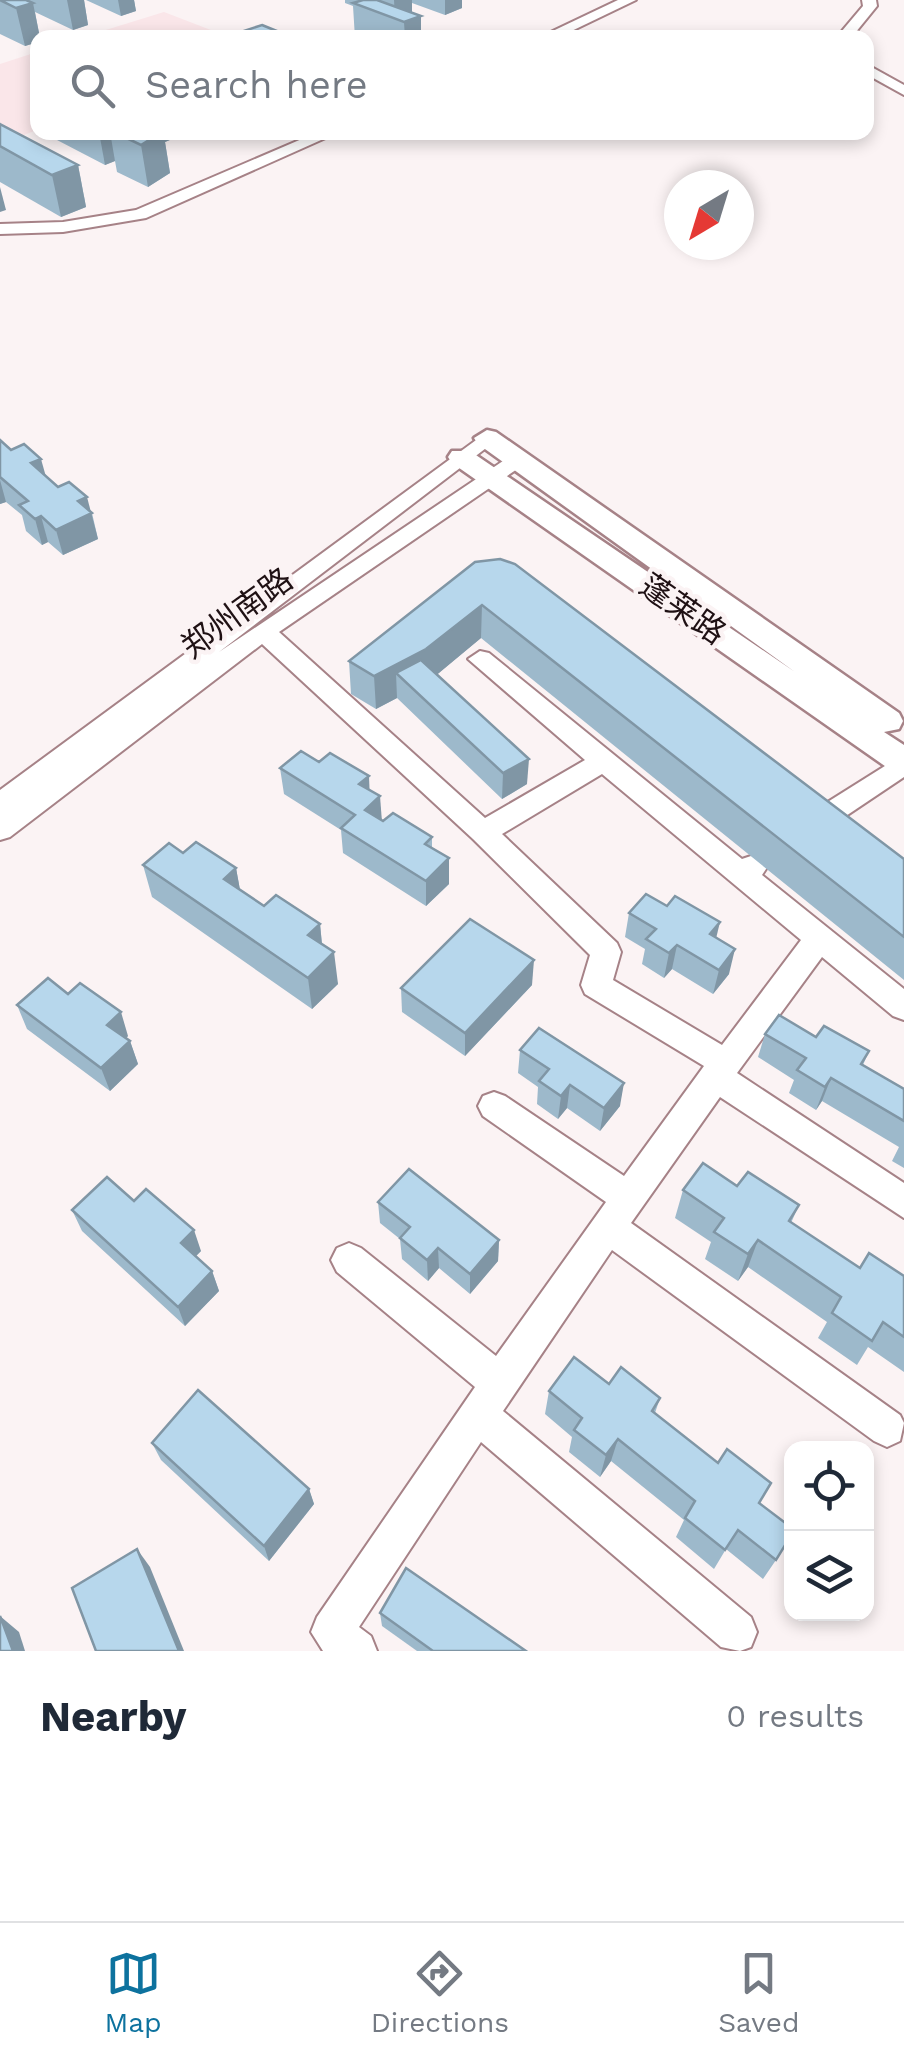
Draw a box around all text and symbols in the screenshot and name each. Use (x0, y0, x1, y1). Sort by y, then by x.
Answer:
search box (30, 30, 874, 140)
icon: search (65, 58, 120, 113)
text: Search here (145, 63, 368, 107)
north arrow (664, 170, 754, 260)
street label: 郑州南路 (174, 560, 300, 666)
street label: 蓬莱路 (633, 566, 733, 652)
map controls (784, 1441, 874, 1621)
button: locate (784, 1441, 874, 1531)
button: layers (784, 1531, 874, 1621)
text: Nearby (40, 1692, 187, 1741)
text: 0 results (726, 1697, 864, 1735)
tab: Map (105, 1946, 162, 2039)
tab: Directions (371, 1946, 509, 2039)
tab: Saved (718, 1946, 799, 2039)

